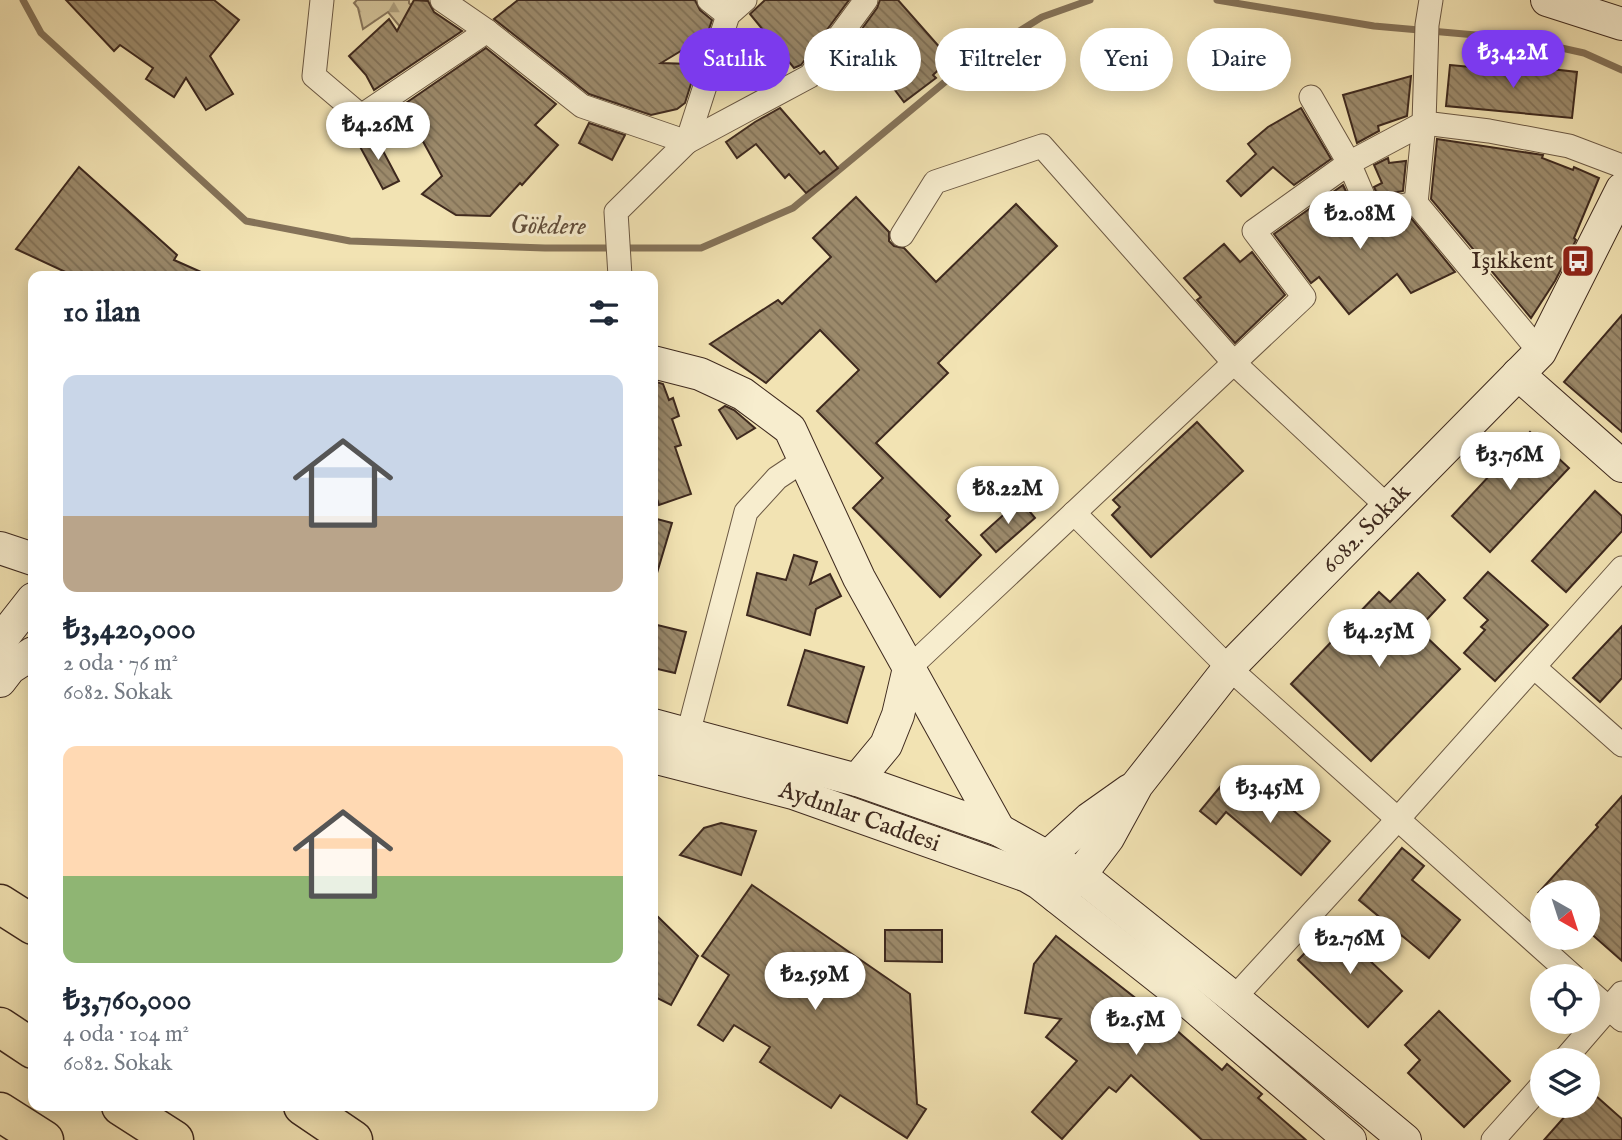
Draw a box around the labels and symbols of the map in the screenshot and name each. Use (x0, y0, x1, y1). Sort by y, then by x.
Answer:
pin: ₺3.42M (1456, 31, 1570, 90)
pin: ₺4.26M (321, 102, 435, 162)
pin: ₺2.08M (1303, 191, 1417, 251)
water label: Gökdere (510, 209, 587, 243)
bus stop icon: Işıkkent (1559, 242, 1597, 280)
place label: Işıkkent (1471, 246, 1554, 277)
pin: ₺3.76M (1453, 433, 1567, 492)
pin: ₺8.22M (951, 466, 1065, 526)
street label: 6082. Sokak (1315, 477, 1417, 580)
pin: ₺4.25M (1322, 610, 1436, 669)
pin: ₺3.45M (1213, 766, 1327, 825)
street label: Aydınlar Caddesi (775, 774, 944, 859)
north arrow (1530, 880, 1600, 950)
pin: ₺2.76M (1293, 916, 1407, 976)
pin: ₺2.59M (758, 953, 872, 1012)
pin: ₺2.5M (1087, 998, 1185, 1057)

